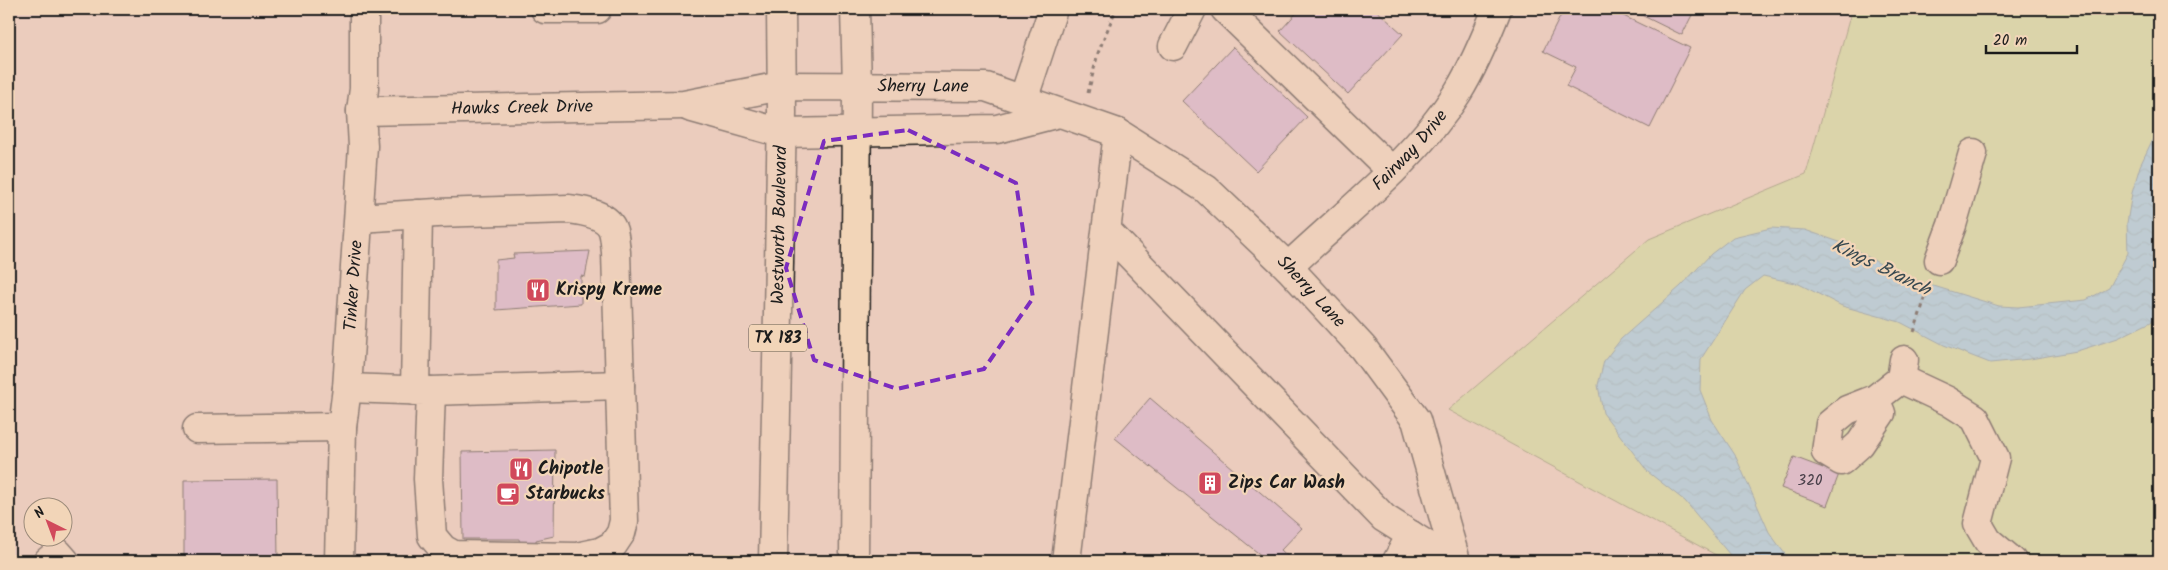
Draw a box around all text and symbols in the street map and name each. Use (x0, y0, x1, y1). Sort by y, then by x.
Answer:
scale bar (1986, 22, 2077, 54)
text: 20 m (1993, 29, 2027, 53)
street label: Sherry Lane (878, 72, 969, 101)
street label: Hawks Creek Drive (451, 92, 593, 124)
street label: Fairway Drive (1365, 104, 1456, 198)
street label: Westworth Boulevard (764, 144, 796, 305)
water label: Kings Branch (1826, 231, 1937, 306)
street label: Tinker Drive (336, 239, 371, 332)
street label: Sherry Lane (1270, 248, 1353, 335)
place label: Krispy Kreme (556, 276, 662, 305)
restaurant icon: Krispy Kreme (525, 277, 551, 303)
road number: TX 183 (749, 324, 807, 352)
place label: Chipotle (538, 455, 604, 484)
restaurant icon: Chipotle (508, 456, 534, 482)
place label: Zips Car Wash (1228, 469, 1345, 498)
house number: 320 (1798, 469, 1823, 493)
building icon: Zips Car Wash (1197, 470, 1223, 496)
place label: Starbucks (526, 480, 605, 509)
cafe icon: Starbucks (495, 481, 521, 507)
north arrow (22, 498, 72, 548)
text: N (29, 502, 51, 524)

